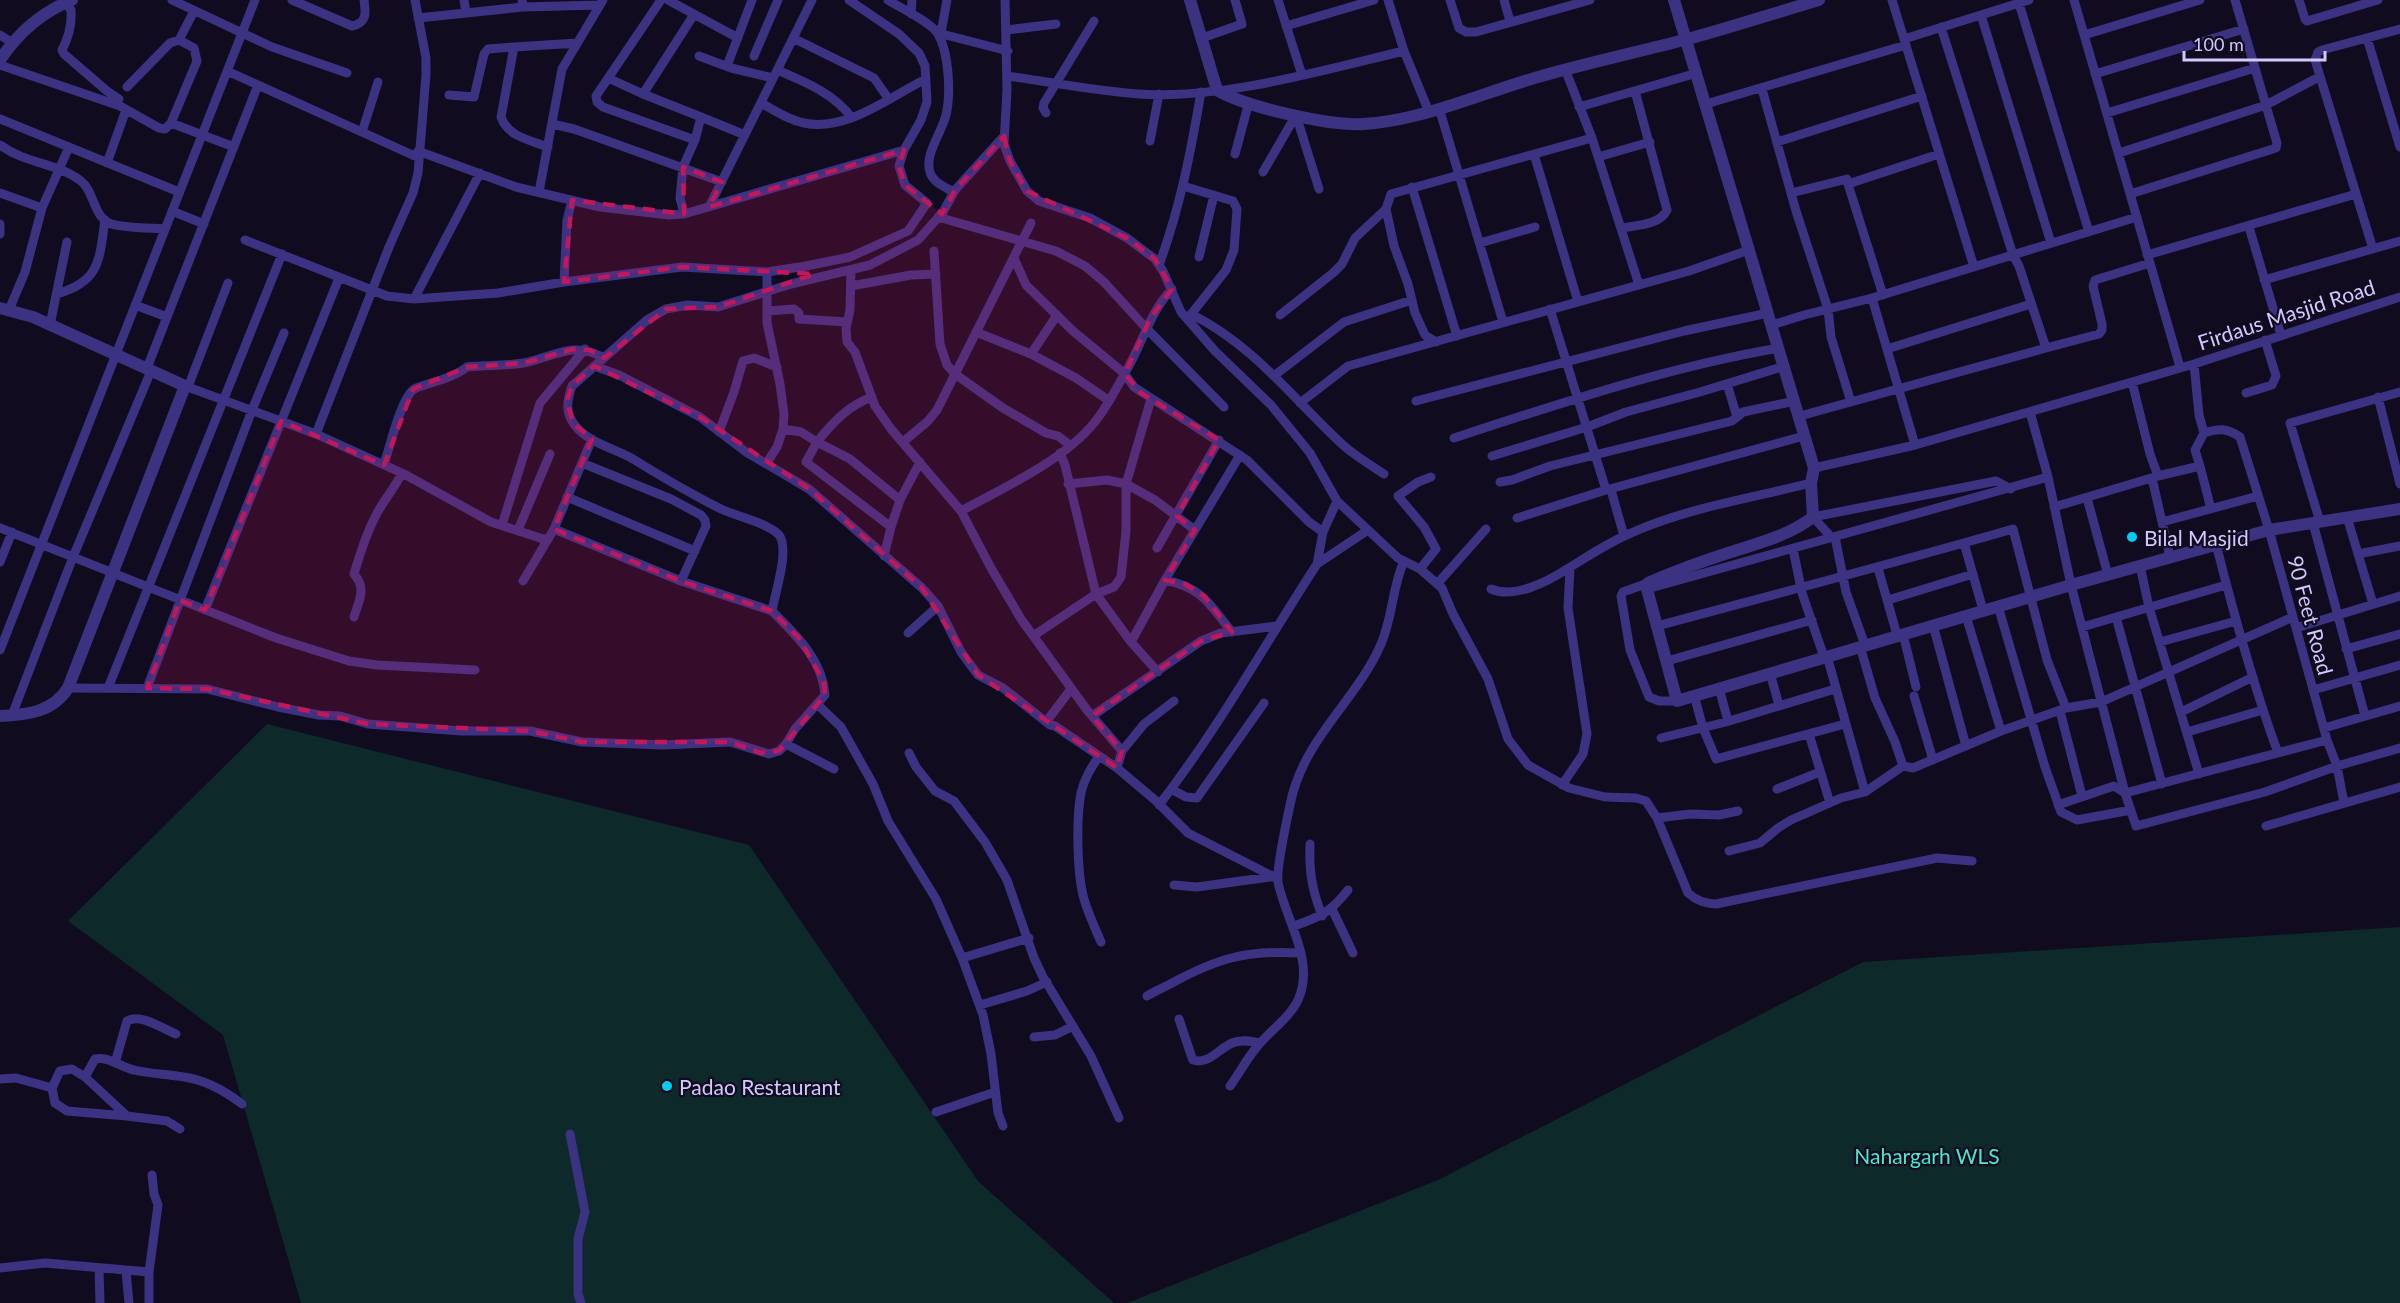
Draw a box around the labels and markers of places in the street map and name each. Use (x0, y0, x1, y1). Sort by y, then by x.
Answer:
place label: Bilal Masjid (2144, 525, 2249, 550)
marker: Bilal Masjid (2125, 530, 2139, 544)
place label: Padao Restaurant (679, 1074, 841, 1099)
marker: Padao Restaurant (660, 1079, 674, 1093)

